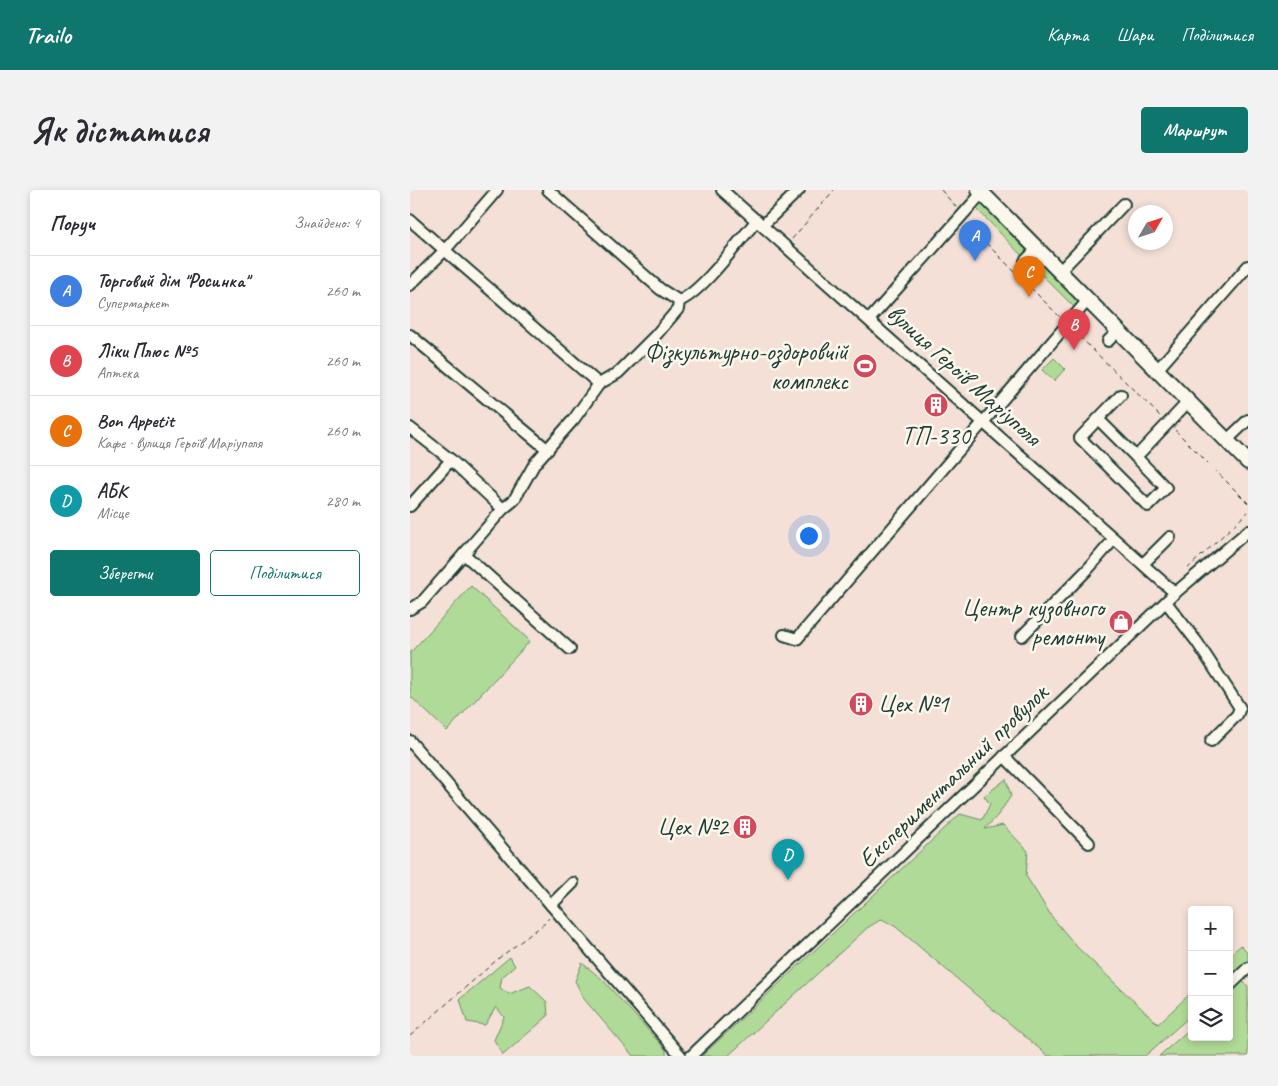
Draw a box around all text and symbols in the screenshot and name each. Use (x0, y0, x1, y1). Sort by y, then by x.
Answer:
text: Trailo (25, 20, 71, 50)
text: Карта (1047, 24, 1088, 46)
text: Шари (1116, 24, 1153, 46)
text: Поділитися (1181, 24, 1253, 46)
button: Маршрут (1141, 107, 1248, 153)
text: Як дістатися (30, 108, 208, 153)
north arrow (1128, 205, 1173, 250)
text: Поруч (50, 210, 95, 236)
text: Знайдено: 4 (294, 213, 360, 233)
pin: A (959, 220, 991, 261)
pin: C (1013, 256, 1045, 297)
text: Торговий дім "Росинка" (97, 269, 249, 293)
text: A (62, 281, 70, 301)
text: 260 m (326, 281, 360, 301)
text: Супермаркет (97, 293, 168, 313)
street label: вулиця Героїв Маріуполя (880, 297, 1050, 454)
pin: B (1058, 309, 1090, 350)
place label: Фізкультурно-оздоровчій комплекс (645, 336, 850, 397)
text: Ліки Плюс №5 (97, 339, 197, 363)
text: B (62, 351, 70, 371)
text: 260 m (326, 351, 360, 371)
sports icon: Фізкультурно-оздоровчій комплекс (852, 353, 878, 379)
text: Аптека (97, 363, 138, 383)
building icon: ТП-330 (923, 392, 949, 418)
text: Bon Appetit (97, 409, 174, 433)
place label: ТП-330 (902, 420, 972, 452)
text: C (62, 421, 70, 441)
text: 260 m (326, 421, 360, 441)
text: Кафе · вулиця Героїв Маріуполя (97, 433, 262, 453)
text: АБК (97, 479, 127, 503)
text: D (61, 491, 71, 511)
text: 280 m (326, 491, 360, 511)
text: Місце (97, 503, 129, 523)
your location (796, 523, 822, 549)
button: Зберегти (50, 550, 200, 596)
button: Поділитися (210, 550, 360, 596)
place label: Центр кузовного ремонту (962, 592, 1107, 653)
shop icon: Центр кузовного ремонту (1108, 609, 1134, 635)
street label: Експериментальний провулок (851, 676, 1056, 875)
place label: Цех №1 (878, 688, 951, 720)
building icon: Цех №1 (848, 691, 874, 717)
place label: Цех №2 (657, 811, 730, 843)
building icon: Цех №2 (732, 814, 758, 840)
pin: D (772, 839, 804, 880)
map controls (1188, 906, 1233, 1041)
button: + (1188, 906, 1233, 951)
button: − (1188, 951, 1233, 996)
button: layers (1188, 996, 1233, 1041)

